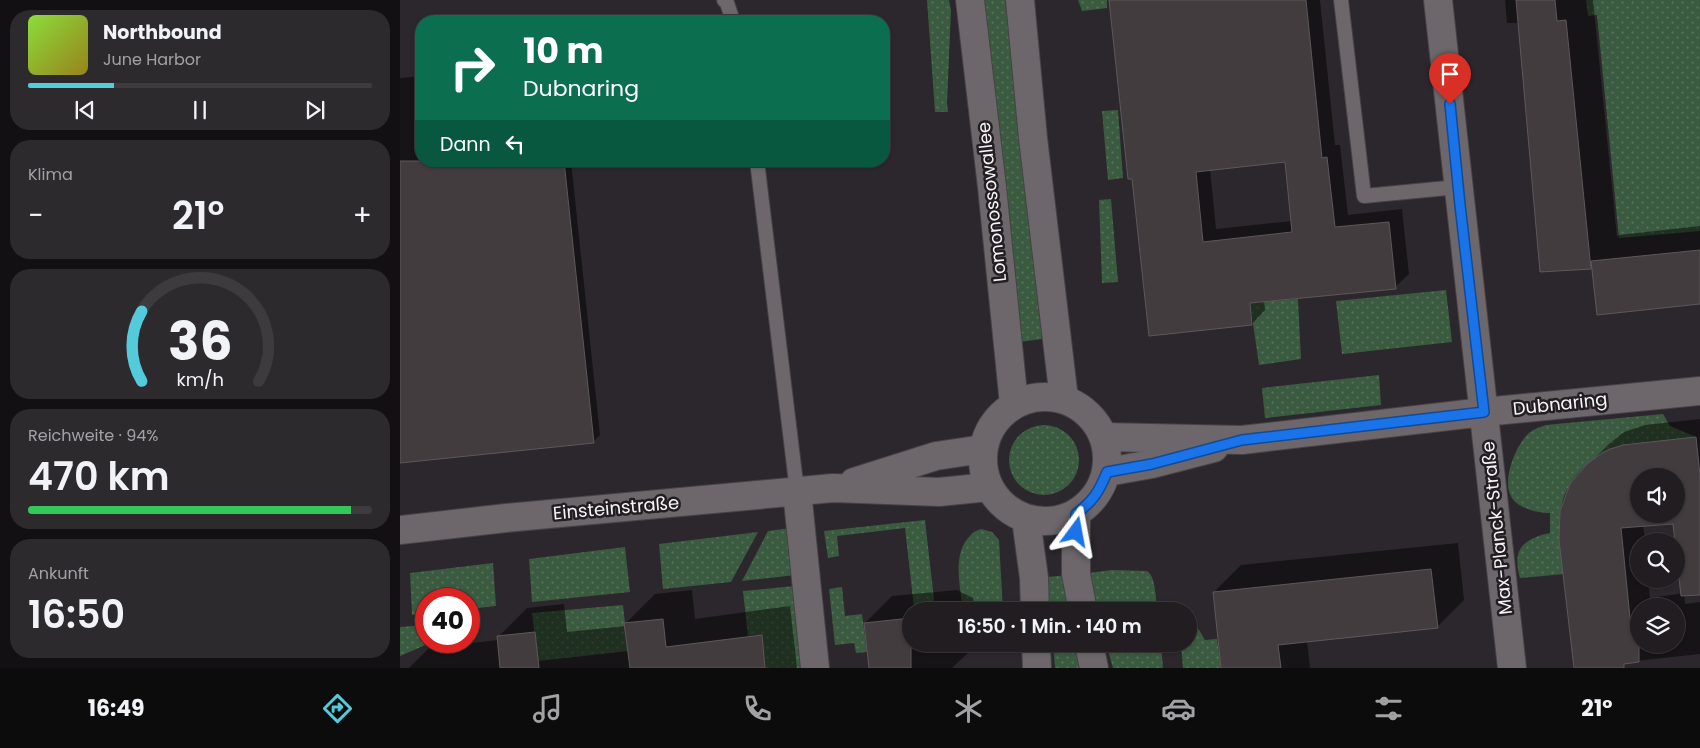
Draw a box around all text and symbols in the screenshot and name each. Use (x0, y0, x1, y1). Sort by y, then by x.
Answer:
text: Northbound (103, 19, 222, 46)
text: 10 m (523, 26, 603, 75)
icon: right (440, 35, 505, 100)
text: June Harbor (103, 48, 201, 71)
pin (1429, 53, 1471, 104)
icon: arrive (1436, 60, 1464, 88)
text: Dubnaring (523, 73, 639, 104)
icon: previous (71, 96, 99, 124)
icon: pause (186, 96, 214, 124)
icon: next (301, 96, 329, 124)
street label: Lomonossowallee (971, 121, 1012, 283)
icon: left (501, 130, 529, 158)
text: Dann (440, 131, 491, 158)
text: Klima (28, 163, 73, 186)
text: 21° (172, 189, 224, 242)
text: − (28, 196, 43, 235)
text: + (353, 196, 372, 235)
text: 36 (168, 305, 232, 378)
text: km/h (176, 367, 224, 392)
street label: Dubnaring (1511, 386, 1608, 421)
text: Reichweite · 94% (28, 424, 158, 447)
street label: Max-Planck-Straße (1475, 440, 1518, 616)
text: 470 km (28, 450, 170, 503)
map controls (1630, 468, 1685, 653)
button: sound (1630, 468, 1685, 523)
street label: Einsteinstraße (552, 490, 680, 525)
position arrow (1049, 505, 1101, 557)
button: search (1630, 533, 1685, 588)
text: Ankunft (28, 562, 89, 585)
text: 16:50 (28, 588, 125, 641)
speed limit sign: 40 (415, 588, 480, 653)
button: layers (1630, 598, 1685, 653)
text: 16:50 · 1 Min. · 140 m (957, 613, 1142, 640)
icon: directions (320, 691, 355, 726)
icon: music (530, 691, 565, 726)
icon: phone (740, 691, 775, 726)
icon: climate (951, 691, 986, 726)
icon: car (1161, 691, 1196, 726)
icon: filters (1371, 691, 1406, 726)
text: 16:49 (88, 693, 145, 724)
text: 21° (1581, 693, 1612, 724)

